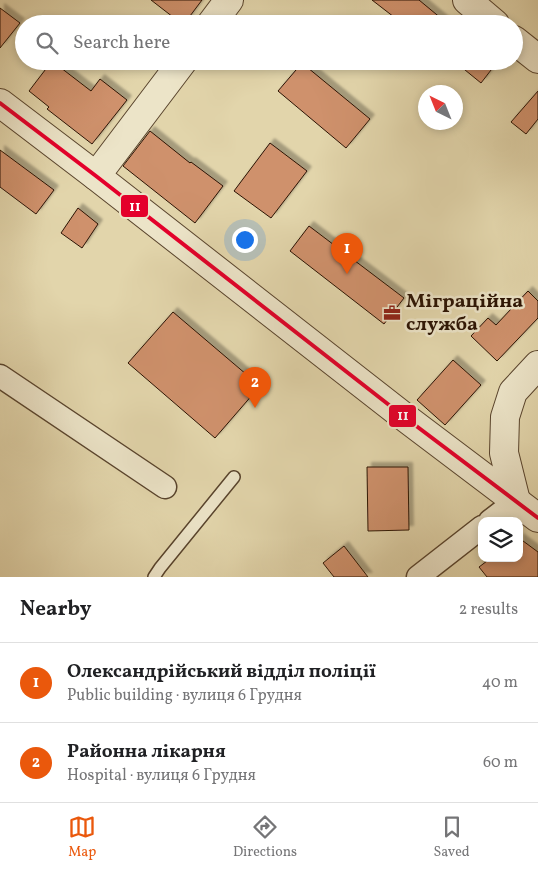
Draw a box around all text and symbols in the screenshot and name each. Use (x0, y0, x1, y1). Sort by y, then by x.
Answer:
search box (15, 15, 523, 70)
icon: search (33, 29, 61, 57)
text: Search here (73, 30, 170, 56)
north arrow (418, 85, 463, 130)
line badge: 11 (120, 194, 149, 218)
text: 11 (129, 198, 141, 217)
your location (232, 227, 258, 253)
pin: 1 (331, 233, 363, 274)
place label: Міграційна служба (406, 288, 523, 339)
office icon: Міграційна служба (382, 303, 402, 323)
pin: 2 (239, 367, 271, 408)
line badge: 11 (388, 404, 417, 428)
text: 11 (397, 407, 409, 426)
map controls (478, 517, 523, 562)
button: layers (478, 517, 523, 562)
text: Nearby (20, 595, 91, 624)
text: 2 results (459, 599, 518, 621)
text: Олександрійський відділ поліції (67, 659, 376, 685)
text: 1 (33, 672, 39, 694)
text: 40 m (482, 672, 518, 694)
text: Public building · вулиця 6 Грудня (67, 685, 302, 707)
text: Районна лікарня (67, 739, 226, 765)
text: 2 (32, 752, 40, 774)
text: 60 m (483, 752, 518, 774)
text: Hospital · вулиця 6 Грудня (67, 765, 256, 787)
tab: Map (68, 813, 96, 862)
tab: Directions (233, 813, 297, 862)
tab: Saved (434, 813, 470, 862)

